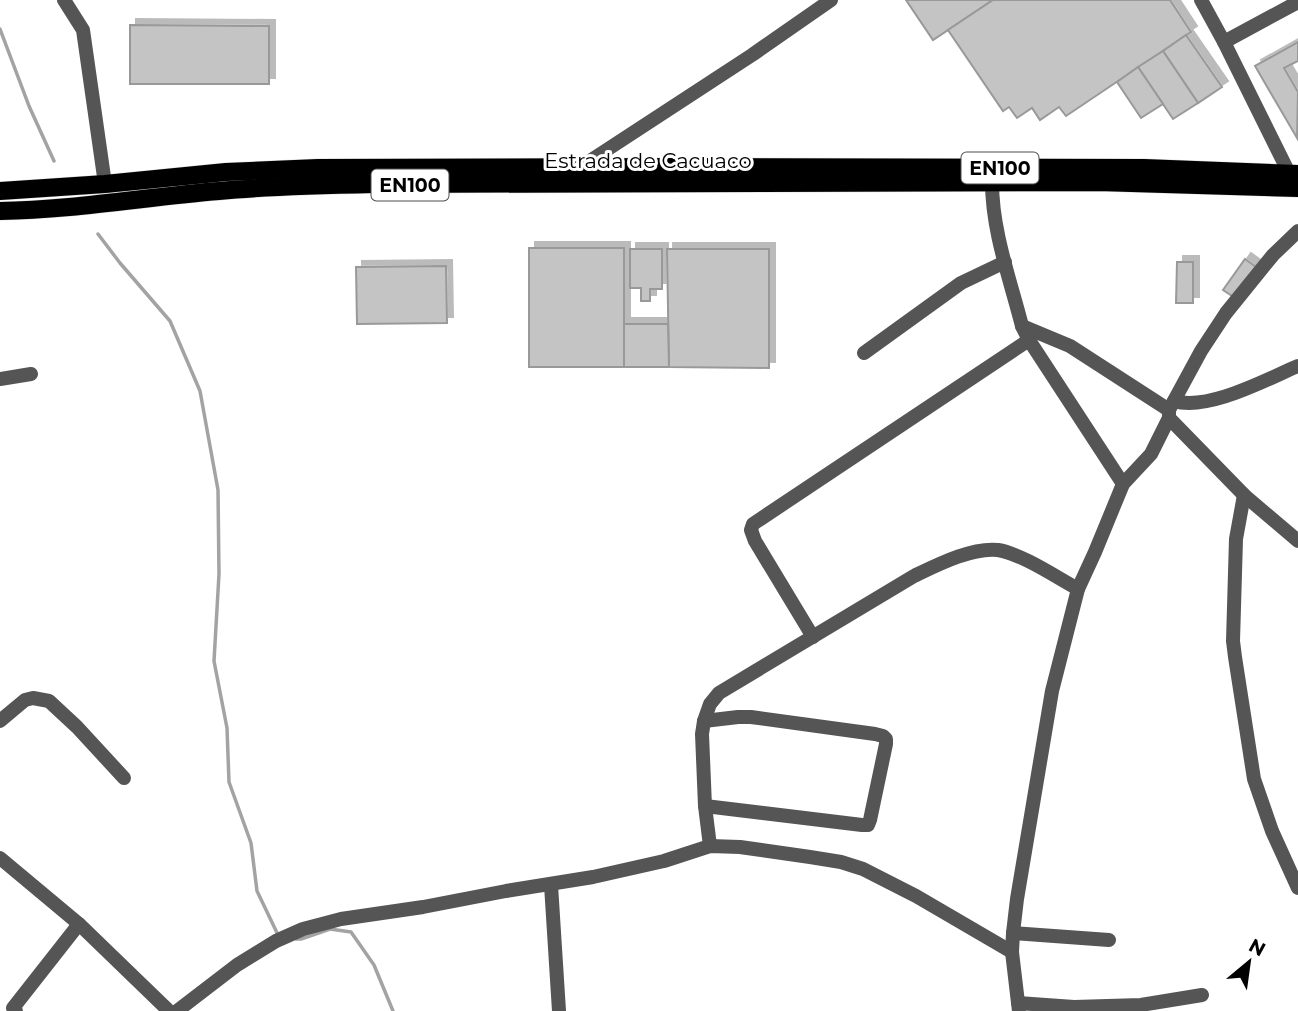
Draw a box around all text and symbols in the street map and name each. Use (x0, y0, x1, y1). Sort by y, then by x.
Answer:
street label: Estrada de Cacuaco (544, 148, 752, 173)
road number: EN100 (962, 152, 1038, 184)
road number: EN100 (372, 169, 448, 200)
north arrow (1214, 927, 1284, 997)
text: N (1245, 934, 1269, 961)

